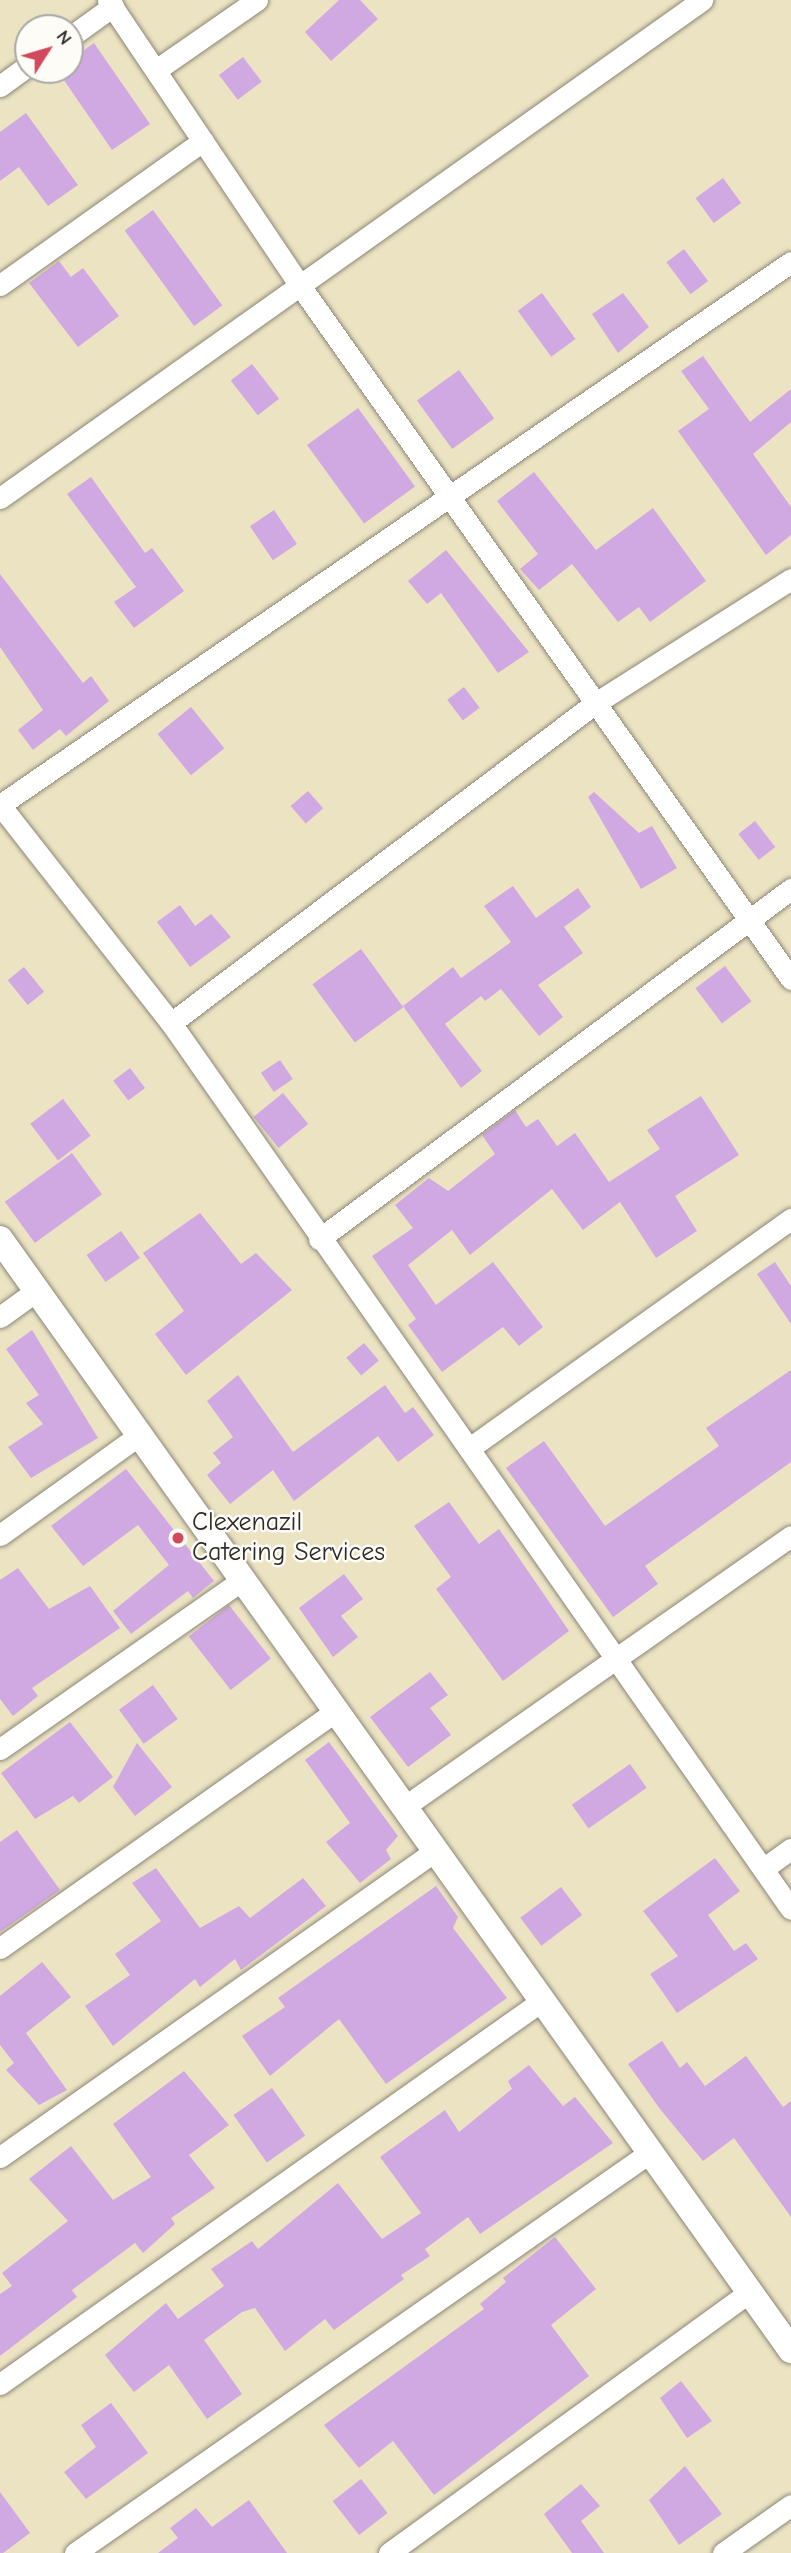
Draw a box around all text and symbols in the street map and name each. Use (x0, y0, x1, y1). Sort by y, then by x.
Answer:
north arrow (14, 14, 84, 84)
text: N (52, 26, 77, 49)
place label: Clexenazil Catering Services (192, 1507, 385, 1568)
marker: Clexenazil Catering Services (170, 1530, 186, 1546)

